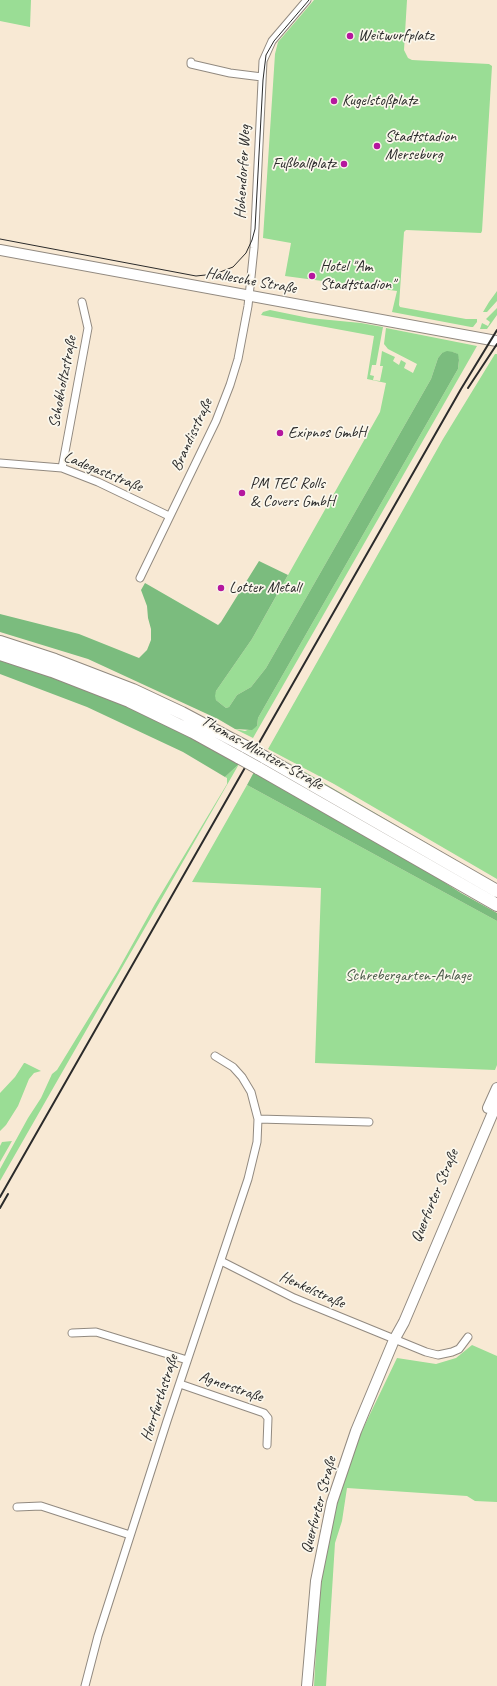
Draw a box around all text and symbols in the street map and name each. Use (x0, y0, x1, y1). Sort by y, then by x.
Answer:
place label: Weitwurfplatz (358, 26, 434, 46)
marker: Weitwurfplatz (345, 31, 355, 41)
place label: Kugelstoßplatz (342, 91, 417, 111)
marker: Kugelstoßplatz (329, 96, 339, 106)
street label: Hohendorfer Weg (231, 124, 255, 220)
place label: Stadtstadion Merseburg (385, 127, 456, 165)
marker: Stadtstadion Merseburg (372, 141, 382, 151)
place label: Fußballplatz (272, 154, 336, 174)
marker: Fußballplatz (339, 159, 349, 169)
place label: Hotel "Am Stadtstadion" (320, 257, 395, 295)
street label: Hallesche Straße (204, 264, 298, 298)
marker: Hotel "Am Stadtstadion" (307, 271, 317, 281)
street label: Schokholtzstraße (45, 335, 81, 429)
street label: Brandisstraße (167, 396, 217, 474)
place label: Exipnos GmbH (288, 423, 366, 443)
marker: Exipnos GmbH (275, 428, 285, 438)
street label: Ladegaststraße (61, 448, 145, 496)
place label: PM TEC Rolls & Covers GmbH (250, 474, 335, 512)
marker: PM TEC Rolls & Covers GmbH (237, 488, 247, 498)
place label: Lotter Metall (229, 578, 301, 598)
marker: Lotter Metall (216, 583, 226, 593)
street label: Thomas-Müntzer-Straße (198, 712, 326, 794)
park label: Schrebergarten-Anlage (345, 966, 471, 986)
street label: Querfurter Straße (407, 1147, 463, 1245)
street label: Henkelstraße (276, 1267, 348, 1313)
street label: Herrfurthstraße (137, 1352, 183, 1444)
street label: Agnerstraße (196, 1367, 266, 1407)
street label: Querfurter Straße (297, 1455, 341, 1555)

